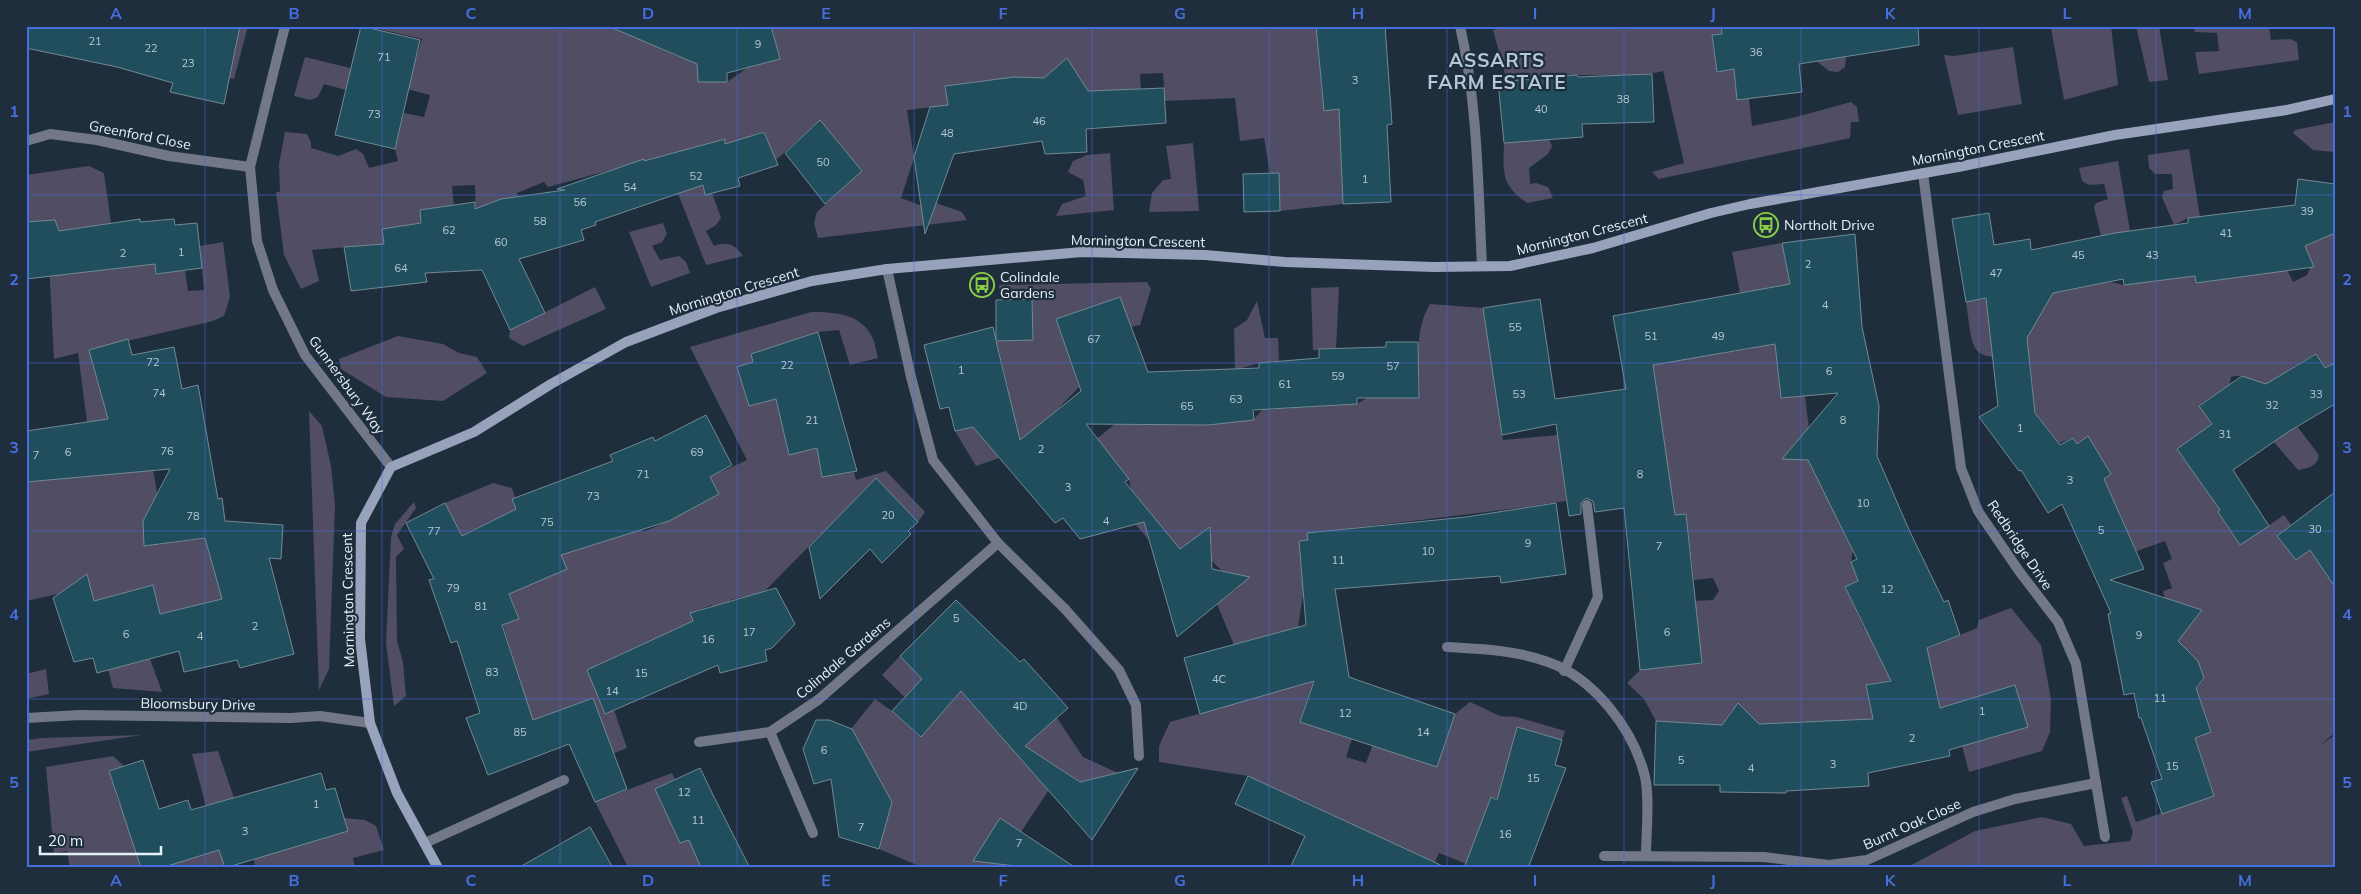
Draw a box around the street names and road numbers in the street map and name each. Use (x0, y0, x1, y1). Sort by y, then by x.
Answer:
street label: Greenford Close (87, 116, 193, 154)
street label: Mornington Crescent (1910, 126, 2046, 170)
street label: Mornington Crescent (1515, 209, 1650, 259)
street label: Mornington Crescent (1071, 231, 1206, 251)
street label: Mornington Crescent (667, 263, 801, 319)
street label: Gunnersbury Way (305, 332, 389, 438)
street label: Redbridge Drive (1983, 497, 2057, 593)
street label: Mornington Crescent (338, 532, 358, 667)
street label: Colindale Gardens (792, 613, 894, 703)
street label: Bloomsbury Drive (140, 694, 256, 714)
street label: Burnt Oak Close (1860, 794, 1964, 854)

